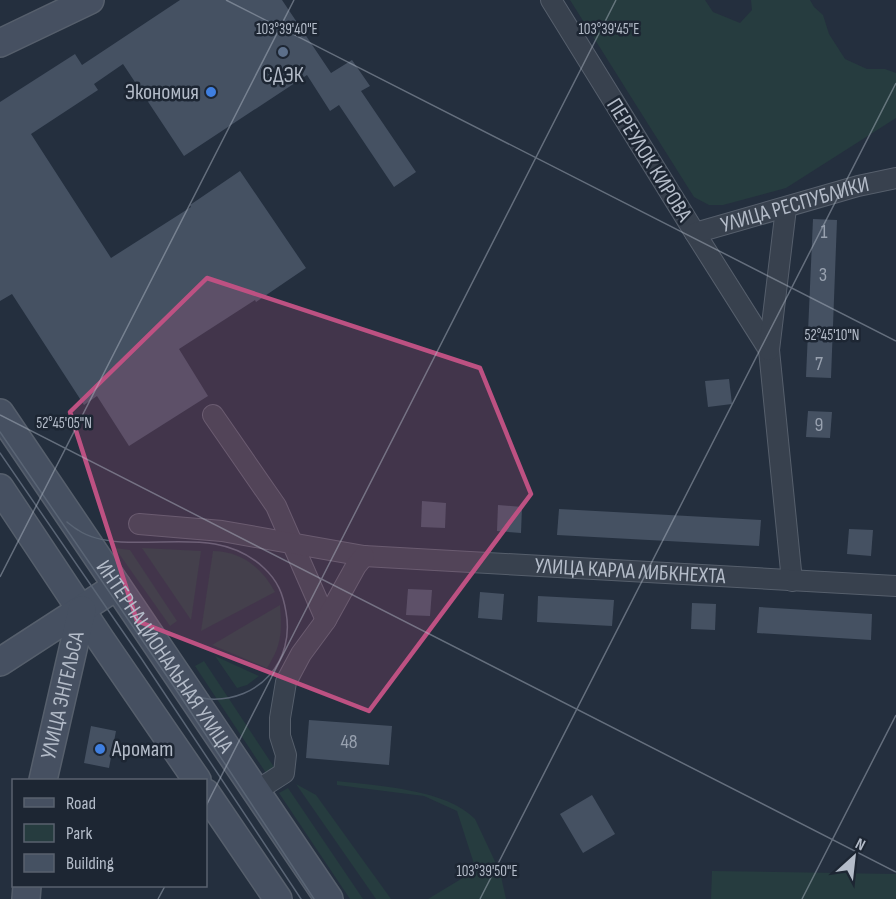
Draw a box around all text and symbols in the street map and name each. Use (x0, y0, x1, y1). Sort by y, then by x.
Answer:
text: 103°39'40"E (256, 20, 318, 39)
text: 103°39'45"E (579, 20, 639, 39)
marker: СДЭК (276, 45, 290, 59)
place label: СДЭК (262, 62, 304, 89)
place label: Экономия (125, 79, 199, 106)
marker: Экономия (204, 85, 218, 99)
street label: ПЕРЕУЛОК КИРОВА (600, 93, 698, 227)
street label: УЛИЦА РЕСПУБЛИКИ (718, 171, 872, 238)
house number: 1 (821, 220, 828, 244)
house number: 3 (819, 263, 827, 287)
text: 52°45'10"N (805, 326, 859, 345)
house number: 7 (815, 352, 823, 376)
house number: 9 (815, 413, 823, 437)
text: 52°45'05"N (36, 414, 92, 433)
street label: УЛИЦА КАРЛА ЛИБКНЕХТА (534, 552, 727, 590)
street label: ИНТЕРНАЦИОНАЛЬНАЯ УЛИЦА (90, 555, 240, 758)
street label: УЛИЦА ЭНГЕЛЬСА (35, 628, 90, 762)
house number: 48 (340, 730, 358, 754)
place label: Аромат (111, 736, 173, 763)
marker: Аромат (93, 742, 107, 756)
legend (12, 779, 207, 887)
text: Road (66, 793, 96, 814)
text: Park (66, 823, 92, 844)
north arrow (824, 827, 884, 887)
text: N (852, 835, 868, 855)
text: Building (66, 853, 114, 874)
text: 103°39'50"E (456, 862, 518, 881)

